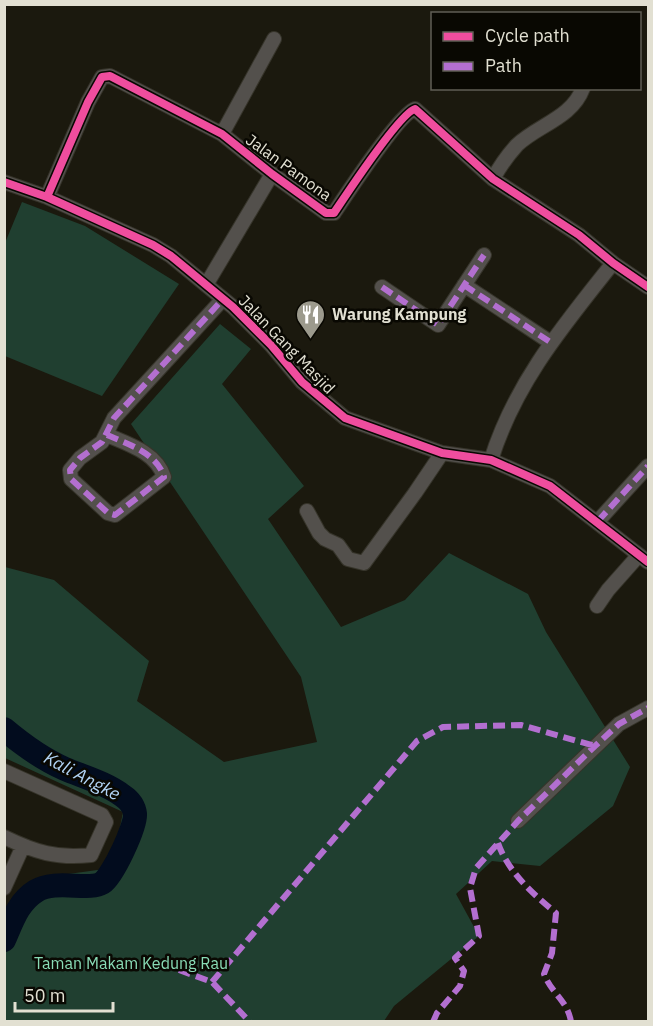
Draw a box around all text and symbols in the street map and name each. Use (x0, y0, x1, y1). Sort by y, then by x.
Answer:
legend (431, 12, 641, 90)
text: Cycle path (485, 24, 570, 47)
text: Path (485, 54, 522, 77)
street label: Jalan Pamona (242, 129, 336, 205)
street label: Jalan Gang Masjid (235, 290, 339, 398)
restaurant icon: Warung Kampung (295, 298, 327, 340)
place label: Warung Kampung (332, 304, 467, 324)
water label: Kali Angke (40, 746, 124, 805)
park label: Taman Makam Kedung Rau (34, 953, 228, 973)
scale bar (15, 975, 112, 1013)
text: 50 m (24, 984, 66, 1007)

